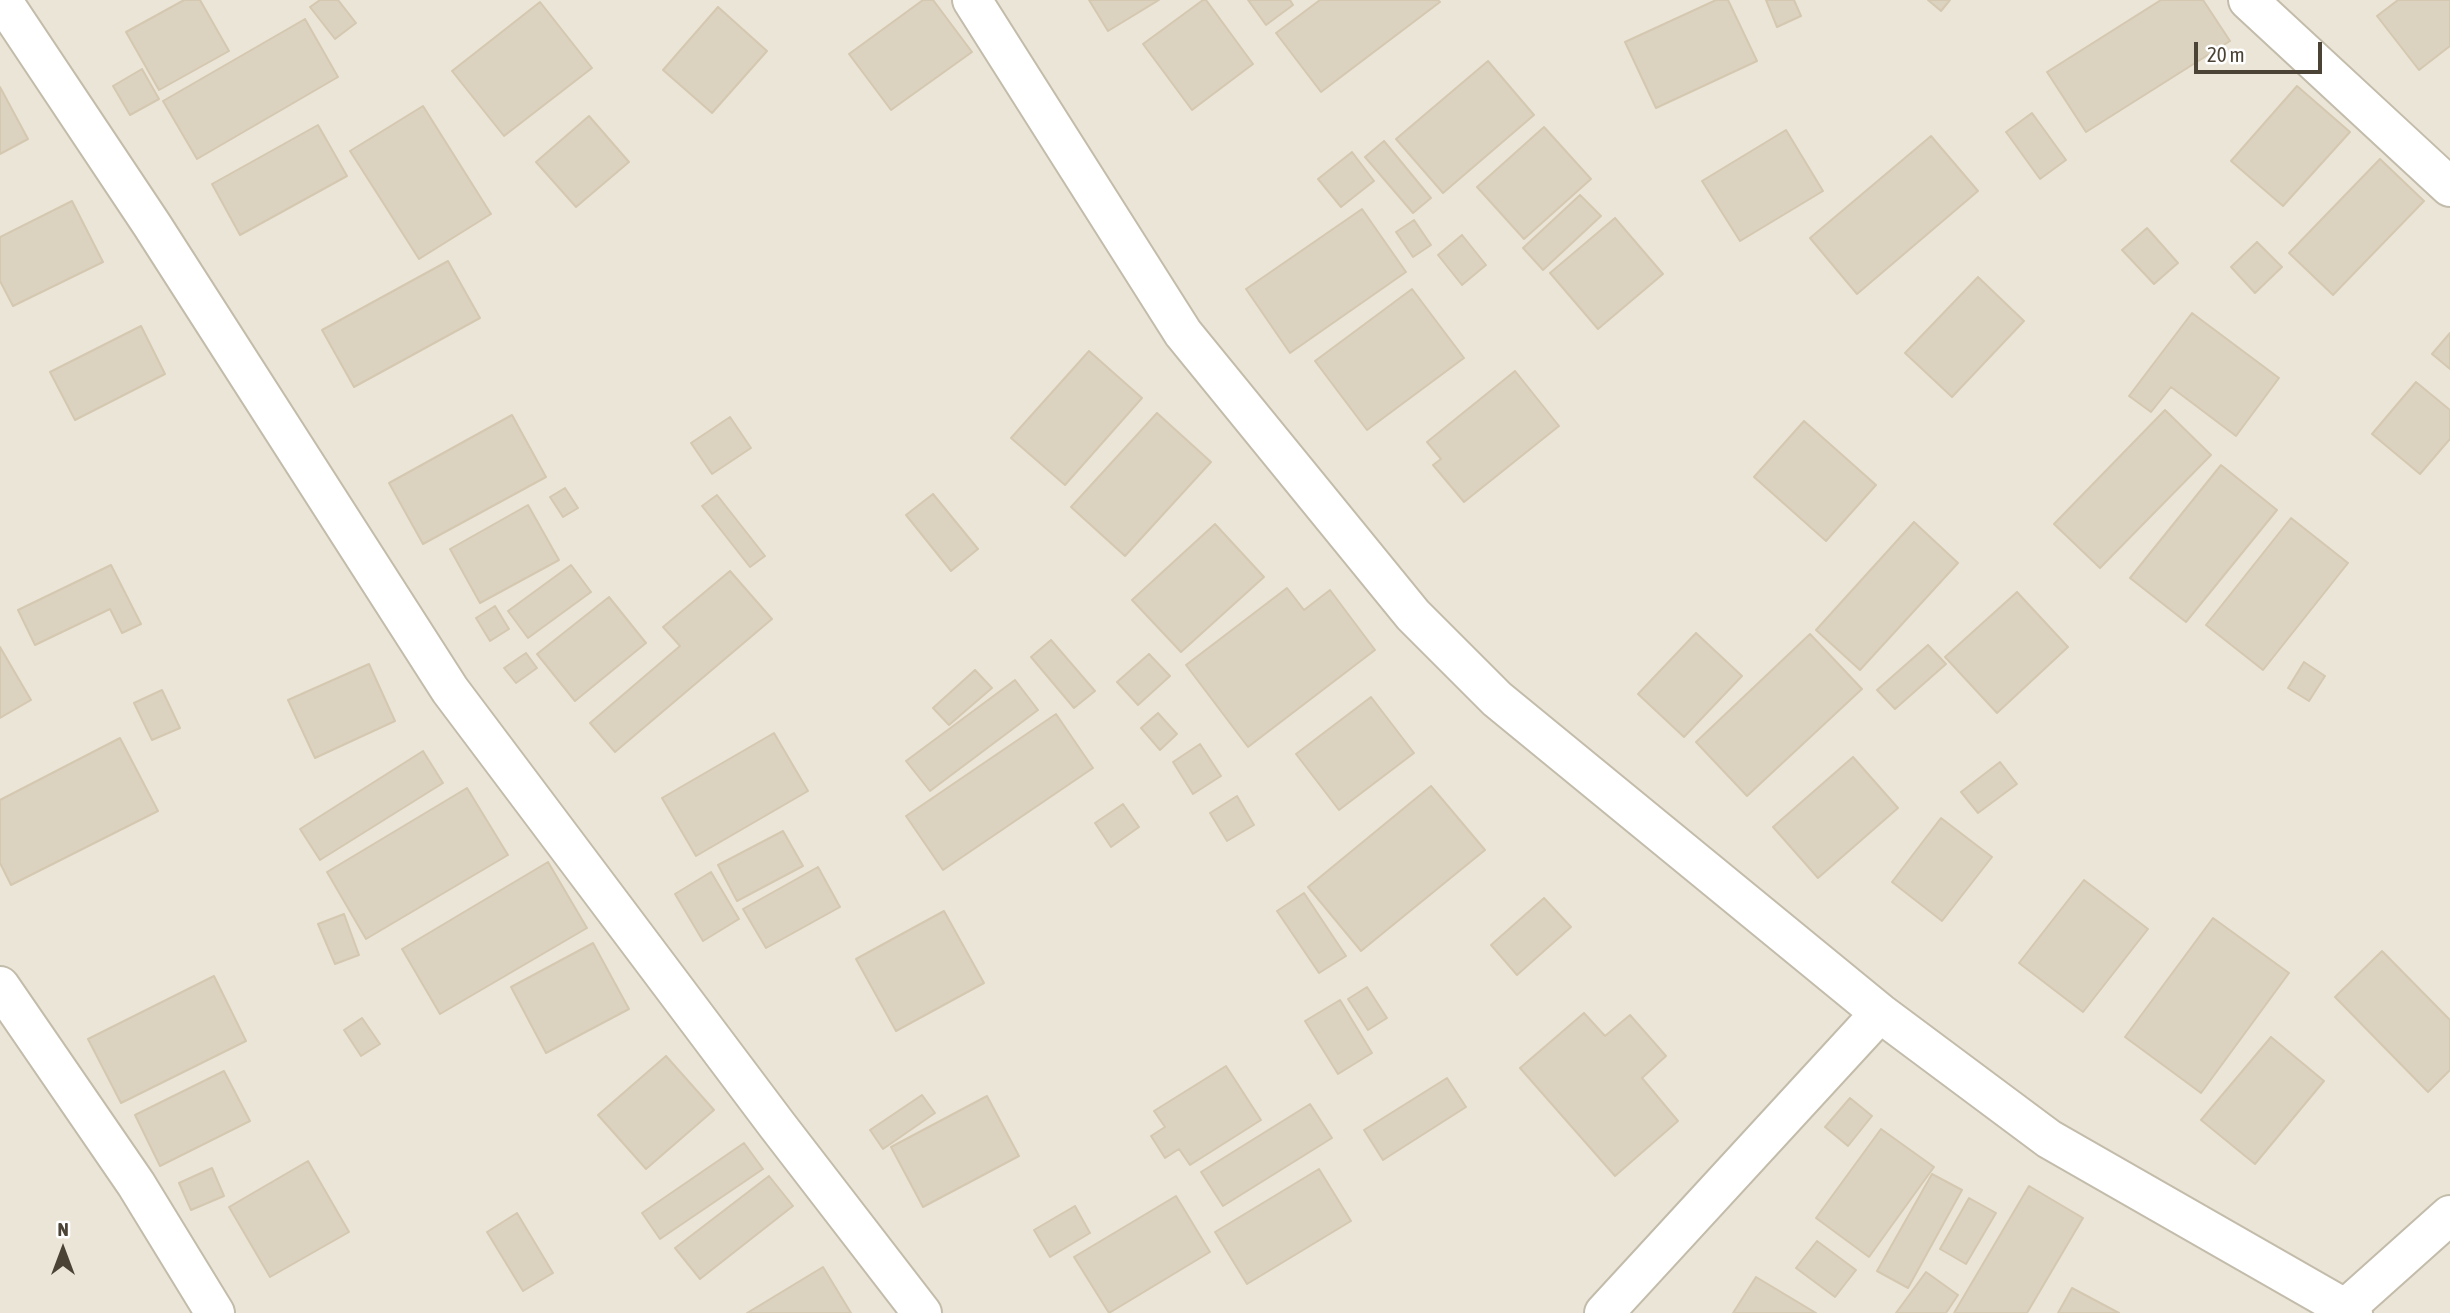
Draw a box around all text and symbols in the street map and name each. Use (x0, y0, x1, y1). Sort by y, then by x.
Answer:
scale bar (2198, 28, 2326, 72)
text: 20 m (2207, 42, 2245, 66)
north arrow (28, 1215, 98, 1285)
text: N (57, 1218, 69, 1240)

